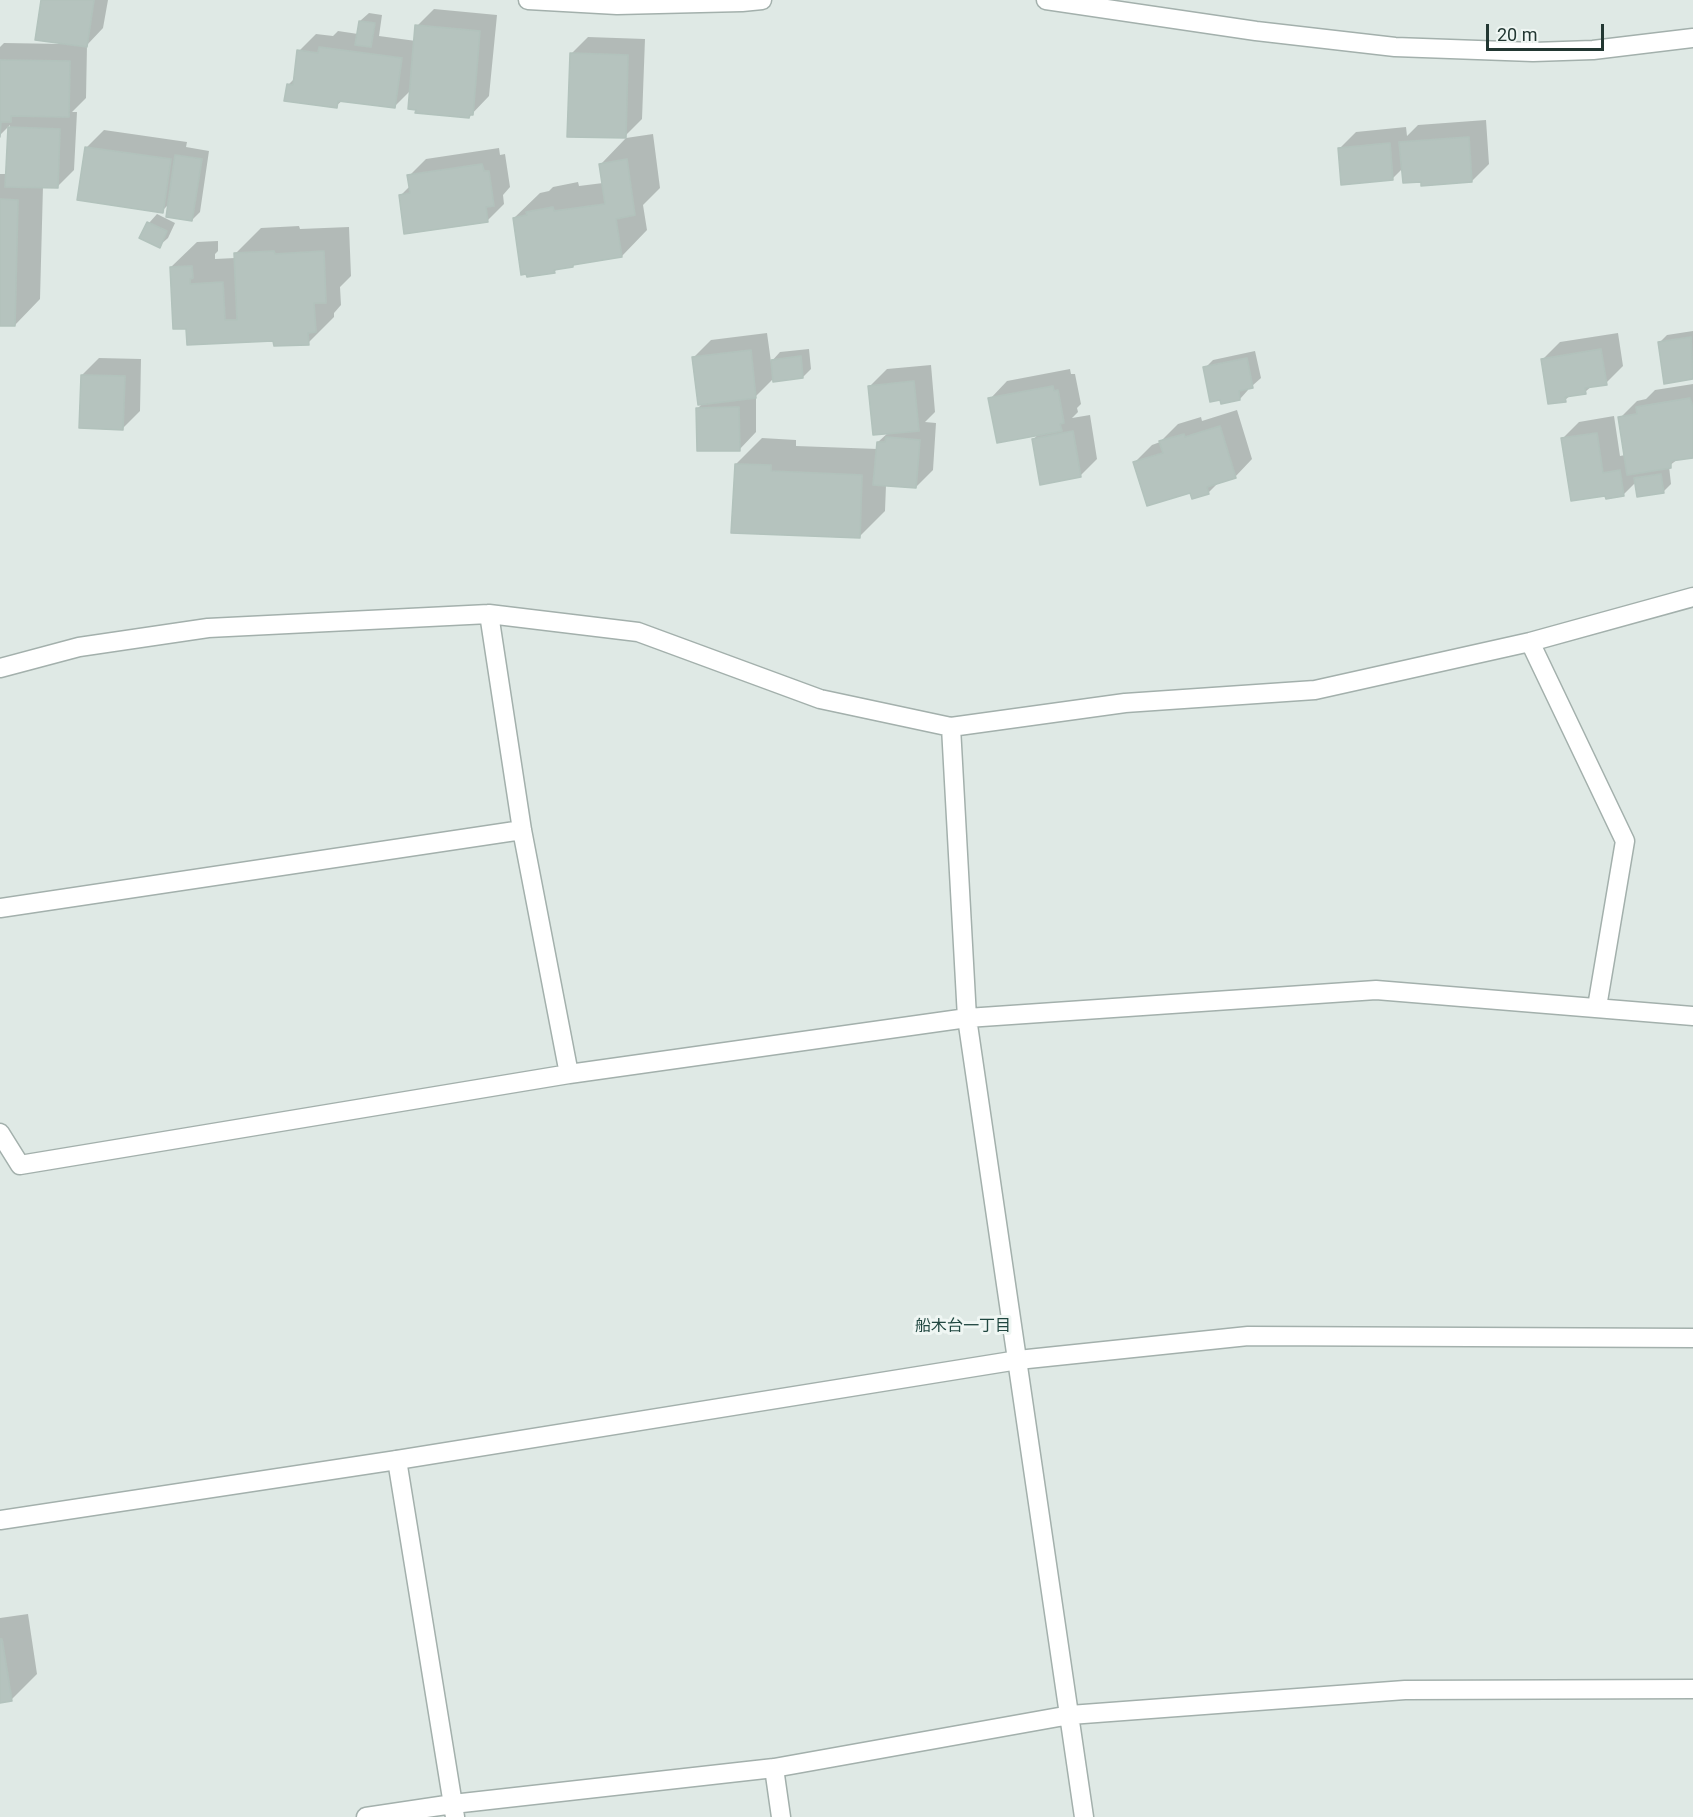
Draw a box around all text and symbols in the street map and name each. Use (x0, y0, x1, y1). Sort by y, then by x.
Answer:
scale bar (1489, 12, 1608, 50)
text: 20 m (1497, 24, 1537, 45)
district label: 船木台一丁目 (915, 1317, 1011, 1337)

